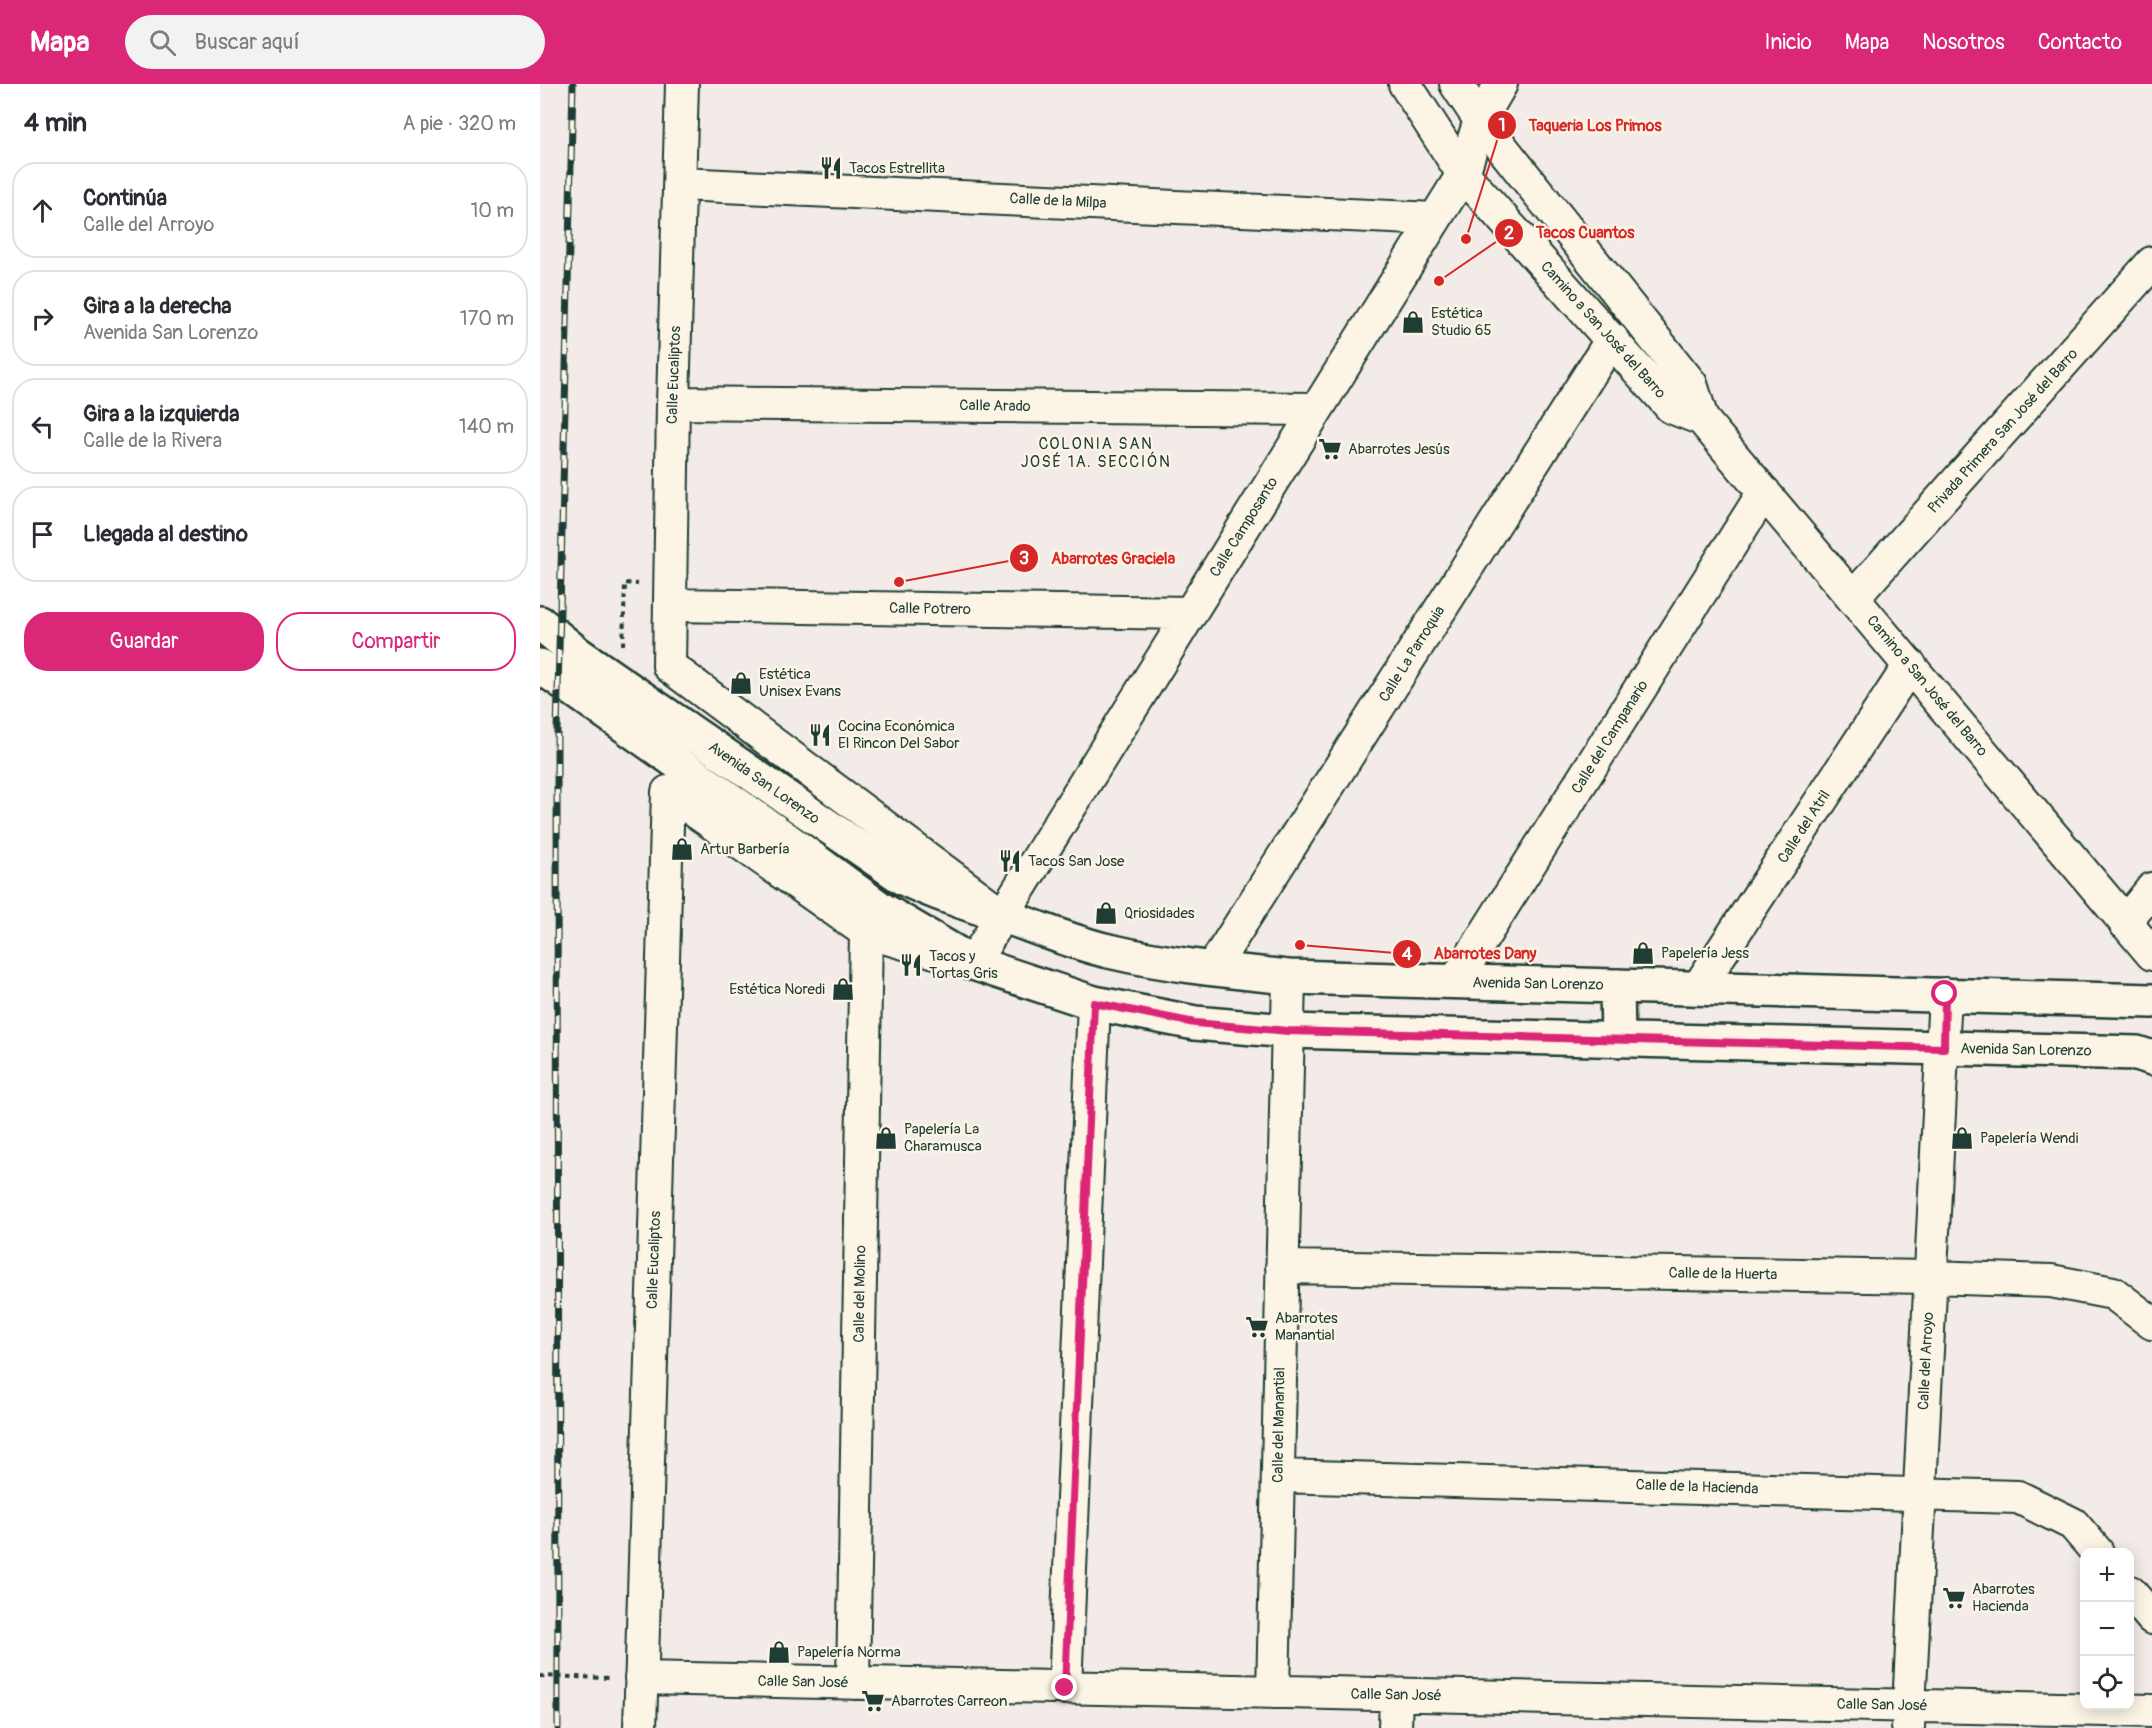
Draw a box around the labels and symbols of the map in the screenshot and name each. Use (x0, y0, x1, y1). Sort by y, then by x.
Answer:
callout: Taqueria Los Primos (1487, 108, 1674, 142)
text: 1 (1498, 114, 1506, 137)
text: Taqueria Los Primos (1527, 116, 1662, 136)
restaurant icon: Tacos Estrellita (818, 155, 844, 181)
place label: Tacos Estrellita (849, 159, 945, 178)
street label: Calle de la Milpa (1009, 189, 1107, 213)
callout: Tacos Cuantos (1494, 216, 1647, 250)
text: 2 (1504, 222, 1514, 245)
text: Tacos Cuantos (1535, 223, 1635, 243)
street label: Camino a San José del Barro (1536, 257, 1670, 403)
place label: Estética Studio 65 (1431, 304, 1492, 340)
shop icon: Estética Studio 65 (1400, 309, 1426, 335)
street label: Calle Eucaliptos (663, 325, 685, 424)
street label: Privada Primera San José del Barro (1924, 345, 2082, 517)
street label: Calle Arado (959, 396, 1031, 416)
district label: COLONIA SAN JOSÉ 1A. SECCIÓN (1021, 434, 1171, 472)
supermarket icon: Abarrotes Jesús (1317, 436, 1343, 462)
place label: Abarrotes Jesús (1348, 440, 1450, 459)
street label: Calle Camposanto (1206, 473, 1282, 581)
callout: Abarrotes Graciela (1009, 541, 1187, 575)
text: 3 (1019, 547, 1029, 570)
text: Abarrotes Graciela (1051, 549, 1176, 569)
street label: Calle Potrero (889, 599, 971, 619)
street label: Calle La Parroquia (1375, 602, 1449, 706)
street label: Camino a San José del Barro (1862, 612, 1992, 760)
place label: Estética Unisex Evans (759, 665, 841, 701)
shop icon: Estética Unisex Evans (728, 670, 754, 696)
street label: Calle del Campanario (1567, 677, 1653, 797)
place label: Cocina Económica El Rincon Del Sabor (838, 717, 960, 753)
restaurant icon: Cocina Económica El Rincon Del Sabor (807, 722, 833, 748)
street label: Avenida San Lorenzo (705, 738, 823, 828)
street label: Calle del Atril (1773, 787, 1835, 867)
shop icon: Artur Barbería (669, 836, 695, 862)
place label: Artur Barbería (700, 840, 789, 859)
restaurant icon: Tacos San Jose (997, 848, 1023, 874)
place label: Tacos San Jose (1028, 852, 1125, 871)
shop icon: Qriosidades (1093, 900, 1119, 926)
place label: Qriosidades (1124, 904, 1195, 923)
callout: Abarrotes Dany (1392, 937, 1548, 971)
shop icon: Papelería Jess (1630, 940, 1656, 966)
text: 4 (1402, 943, 1413, 966)
text: Abarrotes Dany (1434, 944, 1537, 964)
place label: Papelería Jess (1661, 944, 1749, 963)
place label: Tacos y Tortas Gris (929, 947, 998, 983)
restaurant icon: Tacos y Tortas Gris (898, 952, 924, 978)
street label: Avenida San Lorenzo (1472, 973, 1604, 995)
shop icon: Estética Noredi (830, 976, 856, 1002)
place label: Estética Noredi (729, 980, 825, 999)
route start (1931, 980, 1957, 1006)
street label: Avenida San Lorenzo (1960, 1039, 2092, 1061)
place label: Papelería La Charamusca (904, 1120, 982, 1156)
shop icon: Papelería La Charamusca (873, 1125, 899, 1151)
shop icon: Papelería Wendi (1949, 1125, 1975, 1151)
place label: Papelería Wendi (1980, 1129, 2079, 1148)
street label: Calle Eucaliptos (643, 1210, 665, 1309)
street label: Calle del Molino (850, 1245, 870, 1343)
street label: Calle de la Huerta (1668, 1264, 1778, 1284)
place label: Abarrotes Manantial (1275, 1309, 1338, 1345)
street label: Calle del Arroyo (1914, 1311, 1938, 1411)
supermarket icon: Abarrotes Manantial (1244, 1314, 1270, 1340)
street label: Calle del Manantial (1268, 1367, 1290, 1483)
street label: Calle de la Hacienda (1635, 1475, 1759, 1499)
place label: Abarrotes Hacienda (1972, 1580, 2035, 1616)
supermarket icon: Abarrotes Hacienda (1941, 1585, 1967, 1611)
shop icon: Papelería Norma (766, 1639, 792, 1665)
place label: Papelería Norma (797, 1643, 901, 1662)
street label: Calle San José (757, 1672, 849, 1692)
route end (1051, 1674, 1077, 1700)
street label: Calle San José (1350, 1685, 1442, 1705)
supermarket icon: Abarrotes Carreon (860, 1688, 886, 1714)
place label: Abarrotes Carreon (891, 1692, 1007, 1711)
street label: Calle San José (1836, 1695, 1928, 1715)

